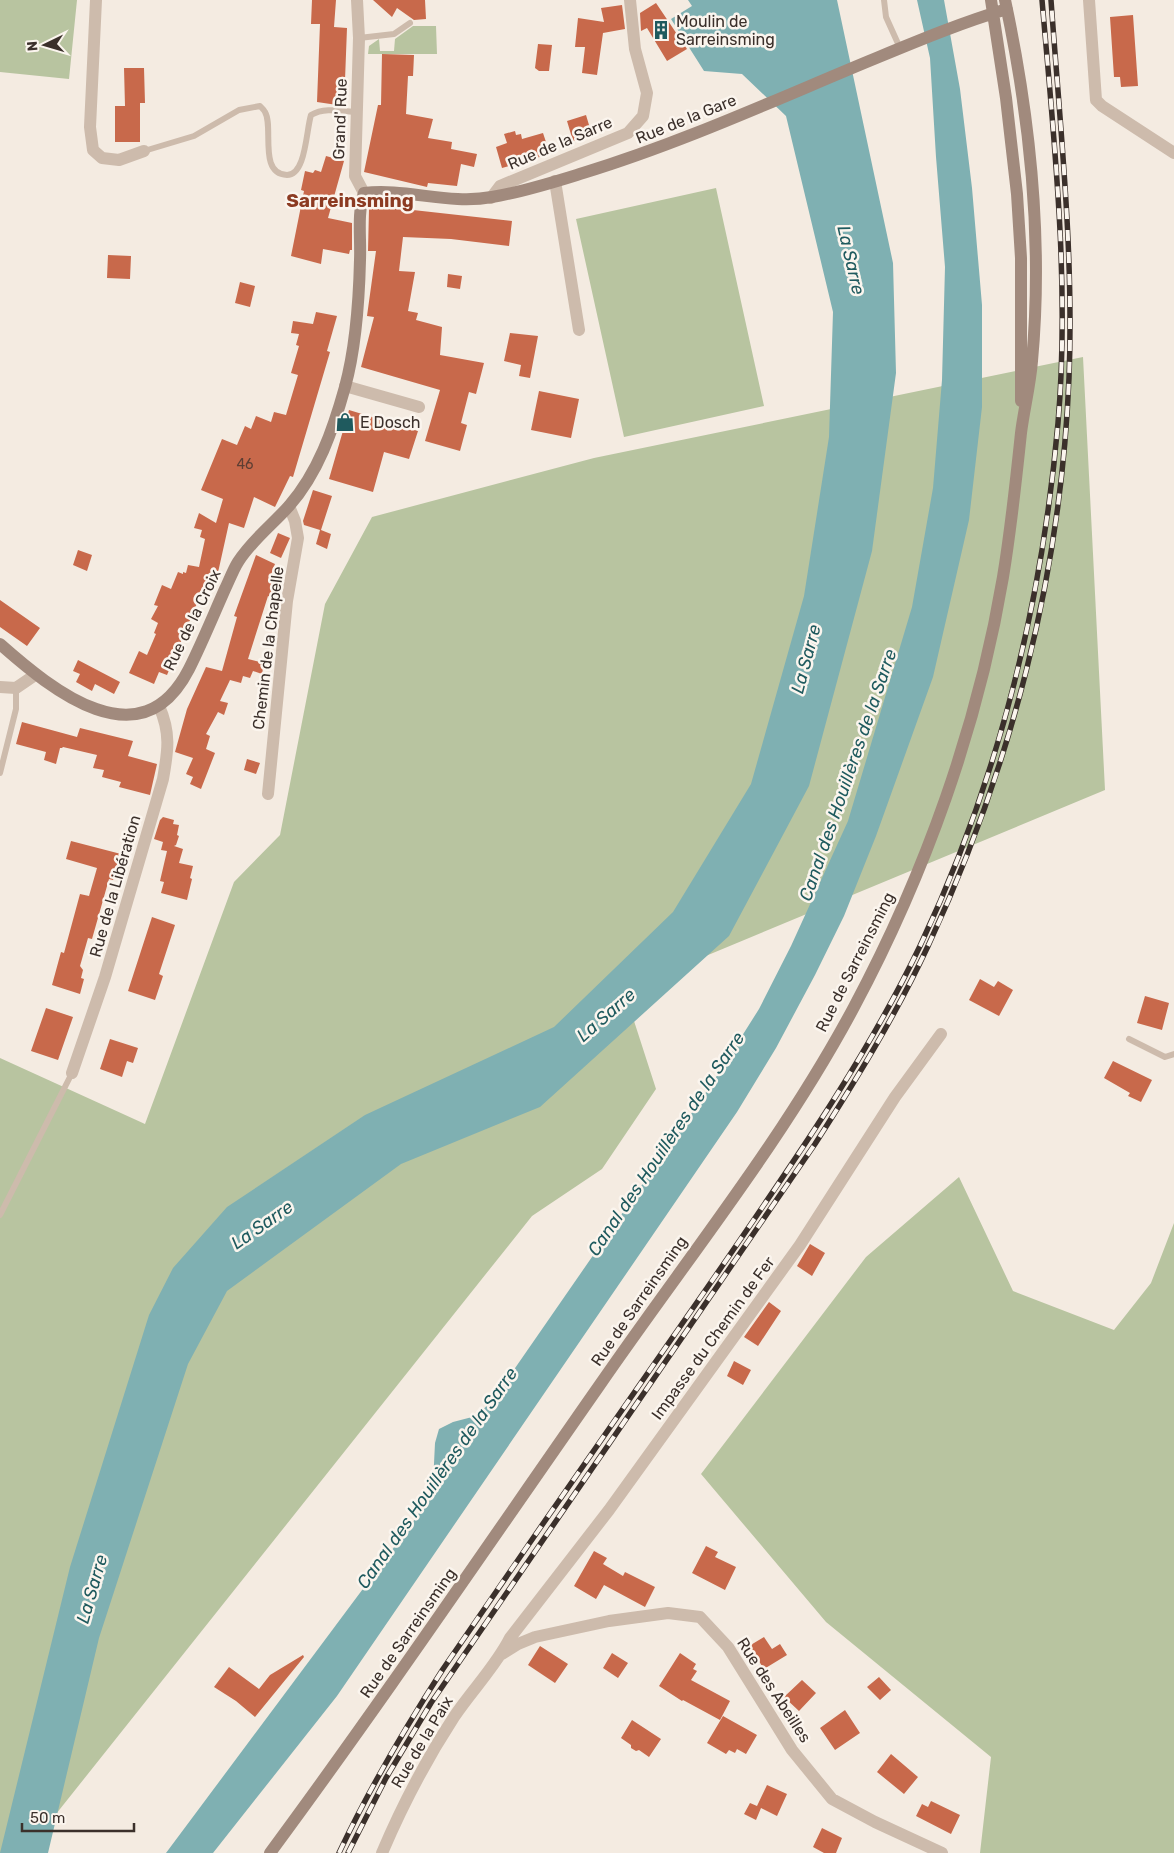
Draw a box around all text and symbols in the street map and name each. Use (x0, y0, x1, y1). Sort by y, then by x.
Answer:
place label: Moulin de Sarreinsming (676, 12, 775, 49)
building icon: Moulin de Sarreinsming (650, 19, 672, 41)
north arrow (20, 20, 70, 70)
text: N (24, 40, 41, 52)
street label: Grand' Rue (329, 78, 351, 160)
street label: Rue de la Gare (633, 90, 739, 148)
street label: Rue de la Sarre (505, 112, 615, 174)
district label: Sarreinsming (286, 189, 414, 212)
water label: La Sarre (832, 223, 870, 297)
shop icon: E Dosch (334, 411, 356, 433)
place label: E Dosch (360, 413, 421, 432)
house number: 46 (236, 456, 254, 473)
street label: Chemin de la Chapelle (249, 565, 287, 731)
street label: Rue de la Croix (159, 566, 225, 674)
water label: La Sarre (786, 622, 826, 696)
water label: Canal des Houillères de la Sarre (794, 646, 902, 904)
street label: Rue de la Libération (86, 813, 144, 959)
street label: Rue de Sarreinsming (812, 889, 898, 1035)
water label: La Sarre (572, 984, 640, 1046)
water label: Canal des Houillères de la Sarre (583, 1028, 749, 1260)
water label: La Sarre (227, 1196, 297, 1254)
street label: Rue de Sarreinsming (587, 1232, 691, 1370)
street label: Impasse du Chemin de Fer (647, 1253, 779, 1423)
water label: Canal des Houillères de la Sarre (352, 1363, 522, 1593)
water label: La Sarre (72, 1552, 112, 1626)
street label: Rue de Sarreinsming (356, 1564, 460, 1702)
street label: Rue des Abeilles (733, 1634, 815, 1746)
street label: Rue de la Paix (387, 1692, 457, 1791)
scale bar (22, 1800, 135, 1832)
text: 50 m (30, 1809, 65, 1827)

